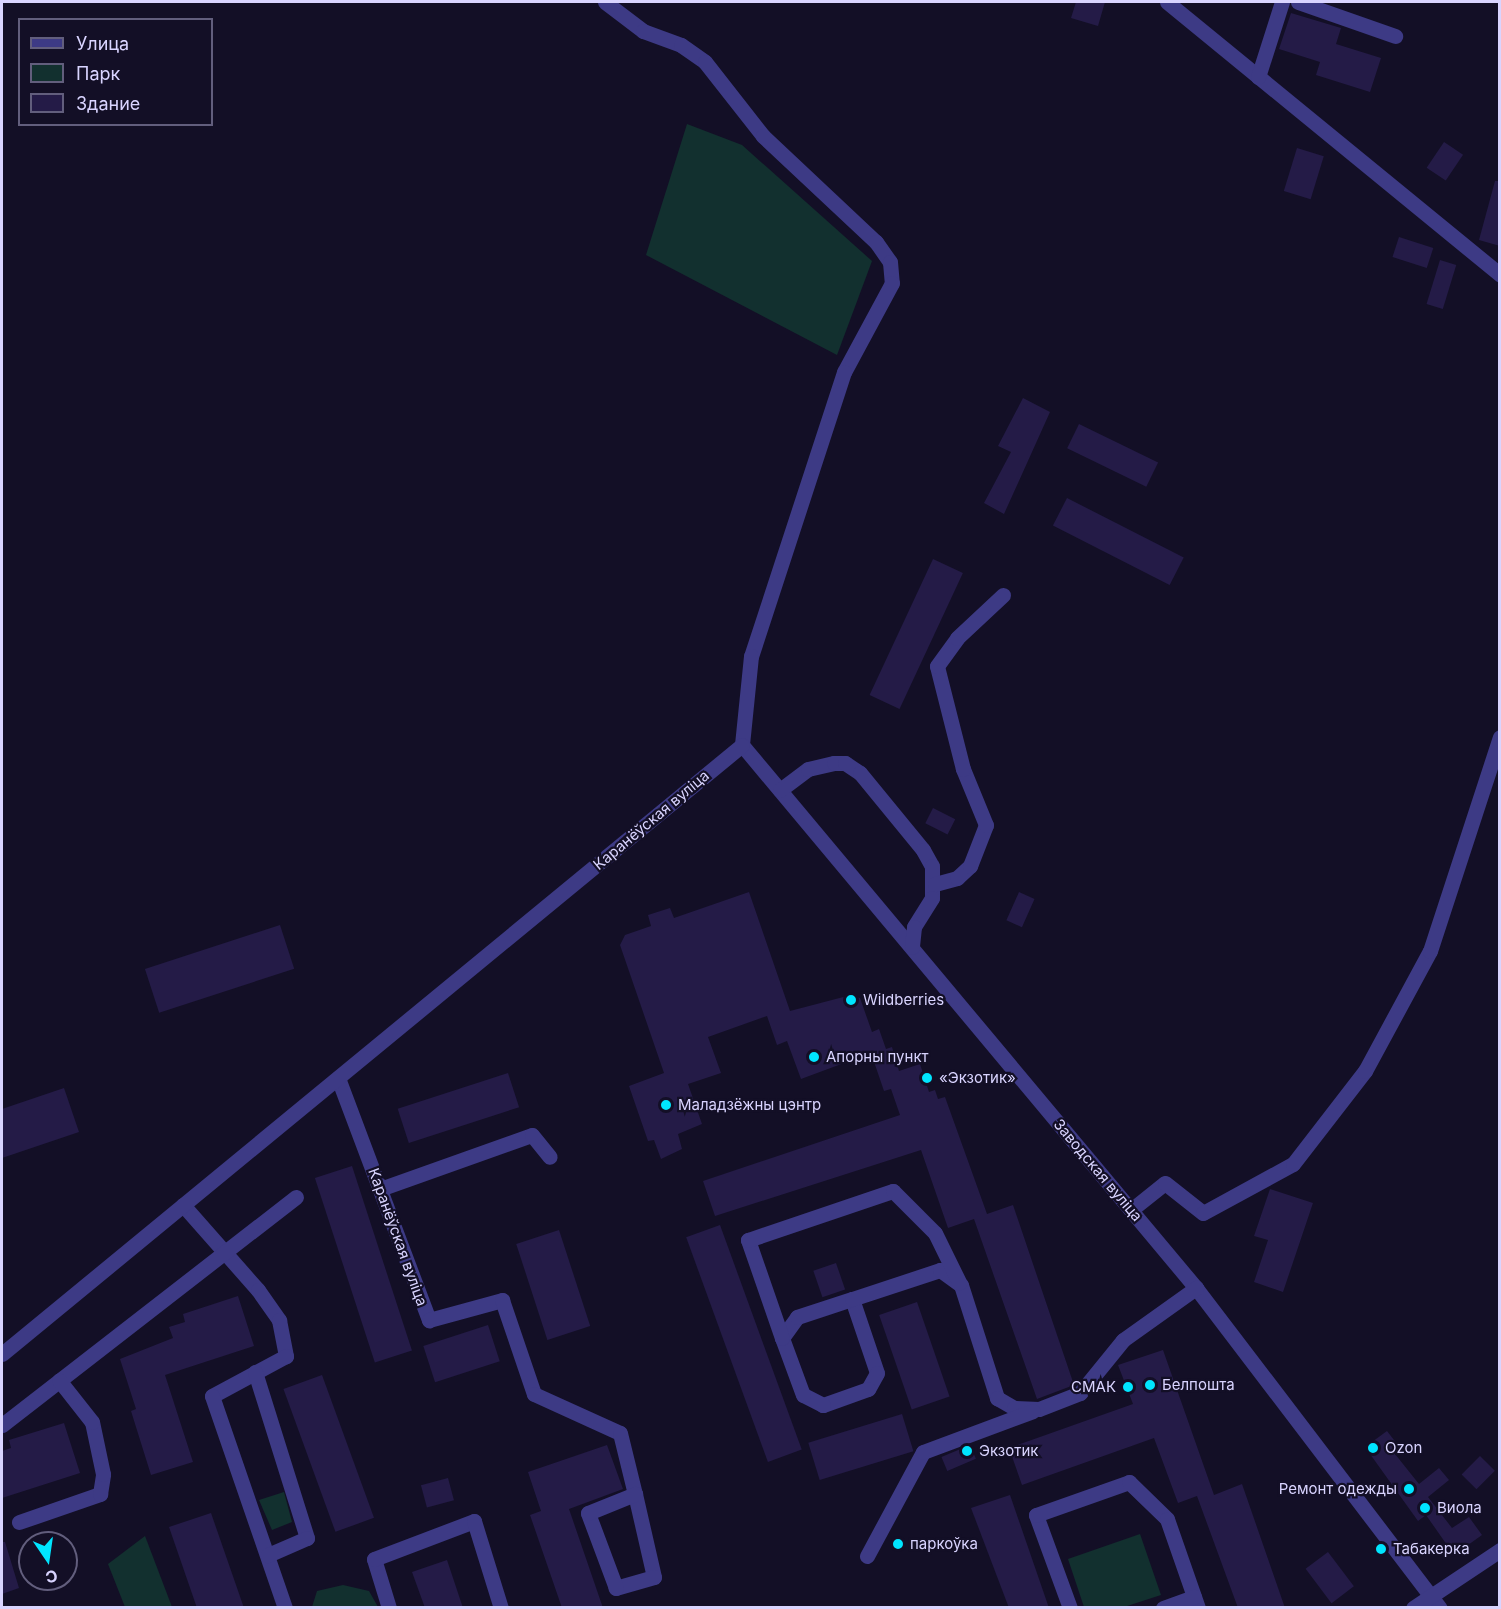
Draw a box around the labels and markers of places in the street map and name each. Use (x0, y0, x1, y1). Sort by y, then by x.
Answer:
place label: Wildberries (863, 991, 944, 1009)
marker: Wildberries (844, 993, 858, 1007)
place label: Апорны пункт (826, 1048, 928, 1066)
marker: Апорны пункт (807, 1050, 821, 1064)
place label: «Экзотик» (939, 1069, 1016, 1087)
marker: «Экзотик» (920, 1071, 934, 1085)
place label: Маладзёжны цэнтр (678, 1096, 821, 1114)
marker: Маладзёжны цэнтр (659, 1098, 673, 1112)
place label: Белпошта (1162, 1376, 1235, 1394)
place label: СМАК (1071, 1378, 1116, 1396)
marker: Белпошта (1143, 1378, 1157, 1392)
marker: СМАК (1121, 1380, 1135, 1394)
place label: Ozon (1385, 1439, 1422, 1457)
marker: Ozon (1366, 1441, 1380, 1455)
place label: Экзотик (979, 1442, 1038, 1460)
marker: Экзотик (960, 1444, 974, 1458)
place label: Ремонт одежды (1279, 1480, 1397, 1498)
marker: Ремонт одежды (1402, 1482, 1416, 1496)
place label: Виола (1437, 1499, 1482, 1517)
marker: Виола (1418, 1501, 1432, 1515)
place label: паркоўка (910, 1535, 978, 1553)
marker: паркоўка (891, 1537, 905, 1551)
place label: Табакерка (1393, 1540, 1470, 1558)
marker: Табакерка (1374, 1542, 1388, 1556)

